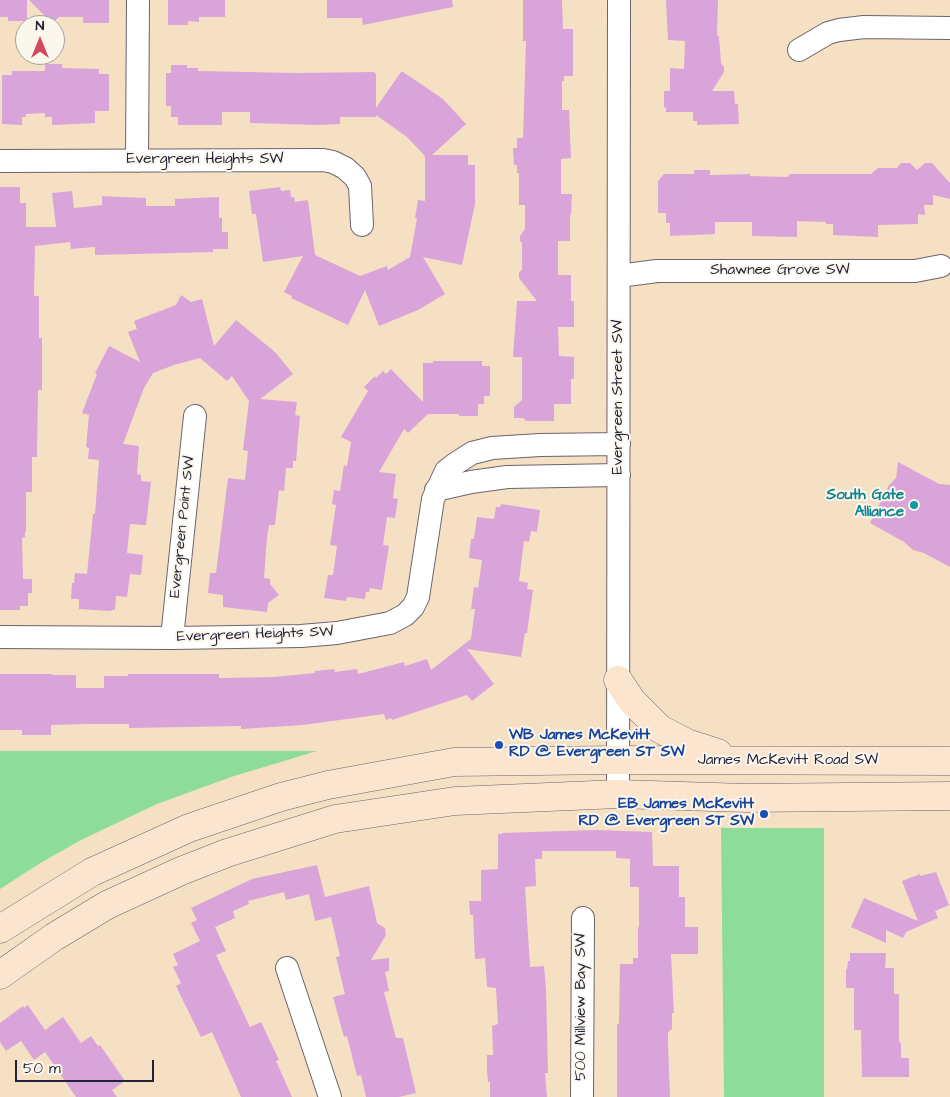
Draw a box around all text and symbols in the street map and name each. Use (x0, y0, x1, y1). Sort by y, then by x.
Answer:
north arrow (15, 15, 65, 65)
text: N (36, 16, 44, 36)
street label: Evergreen Heights SW (127, 151, 283, 169)
street label: Shawnee Grove SW (710, 262, 850, 280)
street label: Evergreen Street SW (610, 320, 628, 474)
street label: Evergreen Point SW (167, 455, 199, 599)
place label: South Gate Alliance (827, 487, 904, 522)
marker: South Gate Alliance (908, 499, 920, 511)
street label: Evergreen Heights SW (176, 623, 334, 647)
place label: WB James McKevitt RD @ Evergreen ST SW (509, 727, 685, 762)
marker: WB James McKevitt RD @ Evergreen ST SW (493, 739, 505, 751)
street label: James McKevitt Road SW (698, 752, 878, 770)
place label: EB James McKevitt RD @ Evergreen ST SW (578, 796, 754, 831)
marker: EB James McKevitt RD @ Evergreen ST SW (758, 808, 770, 820)
street label: 500 Millview Bay SW (573, 933, 591, 1081)
scale bar (18, 1050, 156, 1082)
text: 50 m (23, 1058, 61, 1079)

